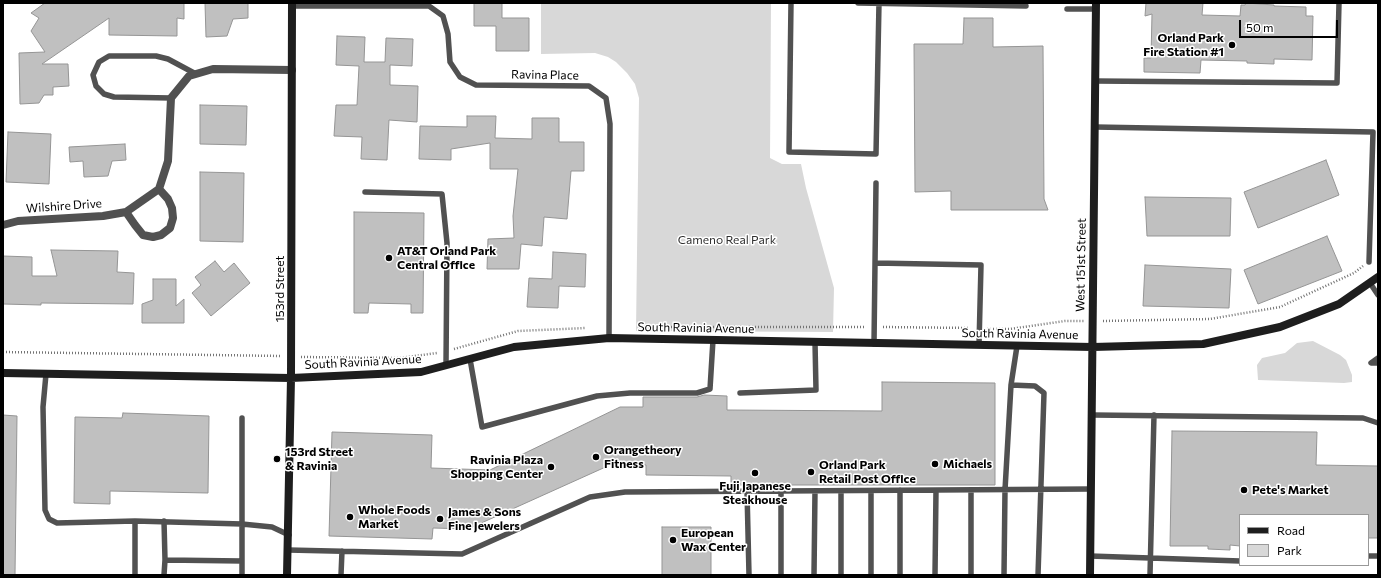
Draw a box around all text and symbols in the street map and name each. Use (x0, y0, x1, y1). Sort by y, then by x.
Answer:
scale bar (1241, 12, 1340, 38)
text: 50 m (1246, 20, 1274, 34)
place label: Orland Park Fire Station #1 (1143, 31, 1224, 59)
marker: Orland Park Fire Station #1 (1227, 40, 1237, 50)
street label: Ravina Place (511, 67, 579, 83)
street label: Wilshire Drive (26, 196, 102, 216)
street label: West 151st Street (1073, 218, 1089, 312)
park label: Cameno Real Park (678, 233, 776, 247)
place label: AT&T Orland Park Central Office (397, 244, 496, 272)
marker: AT&T Orland Park Central Office (384, 253, 394, 263)
street label: 153rd Street (273, 256, 287, 322)
street label: South Ravinia Avenue (637, 320, 755, 336)
street label: South Ravinia Avenue (961, 326, 1079, 342)
street label: South Ravinia Avenue (304, 352, 422, 372)
place label: Orangetheory Fitness (604, 443, 682, 471)
place label: 153rd Street & Ravinia (285, 445, 353, 473)
marker: Orangetheory Fitness (591, 452, 601, 462)
place label: Ravinia Plaza Shopping Center (451, 453, 543, 481)
marker: 153rd Street & Ravinia (272, 454, 282, 464)
place label: Michaels (943, 457, 992, 471)
place label: Orland Park Retail Post Office (819, 458, 916, 486)
marker: Michaels (930, 459, 940, 469)
marker: Ravinia Plaza Shopping Center (546, 462, 556, 472)
marker: Orland Park Retail Post Office (806, 467, 816, 477)
marker: Fuji Japanese Steakhouse (750, 468, 760, 478)
place label: Fuji Japanese Steakhouse (719, 479, 791, 507)
place label: Pete's Market (1252, 483, 1328, 497)
marker: Pete's Market (1239, 485, 1249, 495)
place label: Whole Foods Market (358, 503, 430, 531)
place label: James & Sons Fine Jewelers (448, 505, 521, 533)
marker: Whole Foods Market (345, 512, 355, 522)
marker: James & Sons Fine Jewelers (435, 514, 445, 524)
legend (1239, 514, 1369, 566)
text: Road (1277, 523, 1305, 537)
place label: European Wax Center (681, 526, 746, 554)
marker: European Wax Center (668, 535, 678, 545)
text: Park (1277, 543, 1302, 557)

